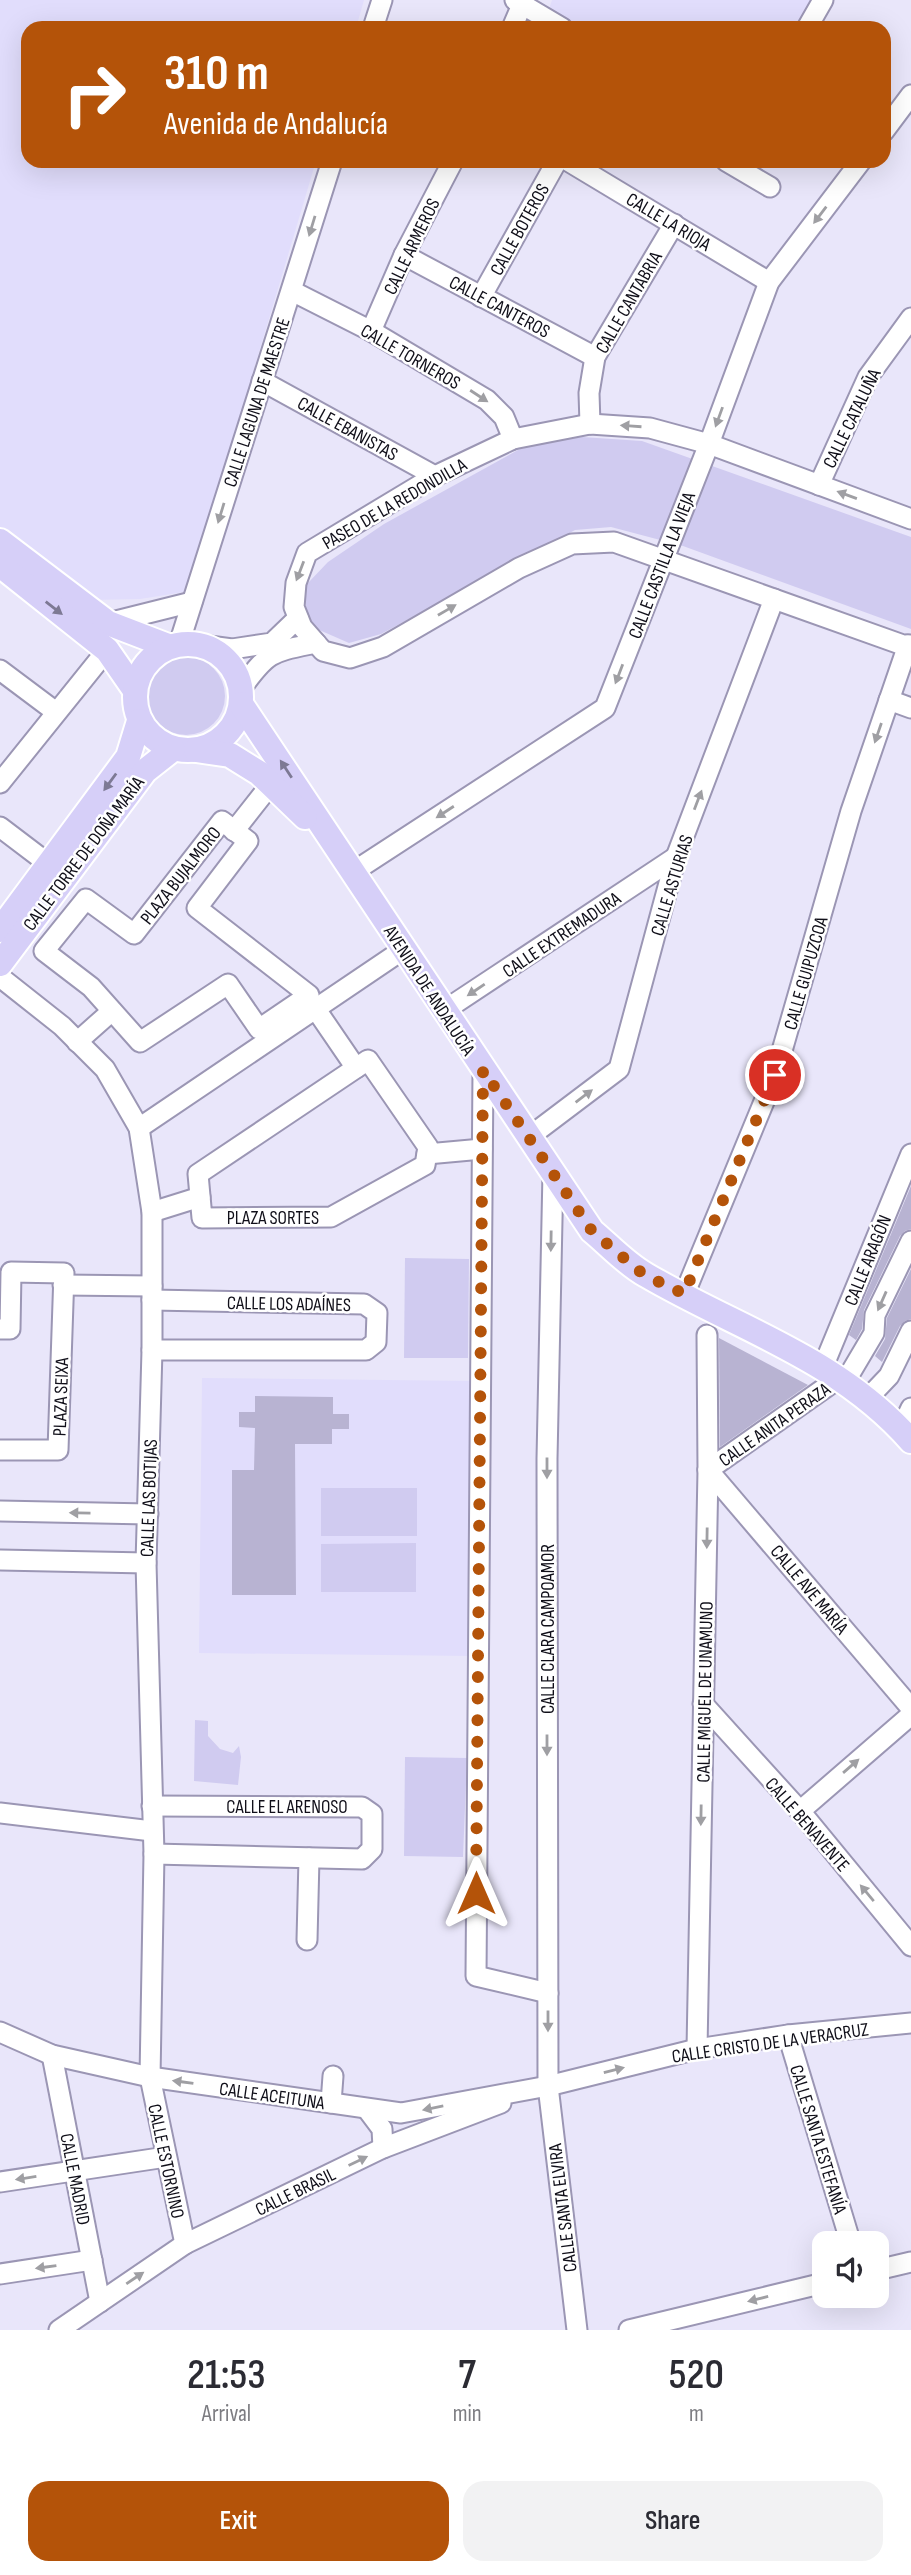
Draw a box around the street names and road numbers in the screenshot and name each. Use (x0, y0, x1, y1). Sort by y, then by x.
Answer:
street label: CALLE BOTEROS (486, 180, 555, 280)
street label: CALLE LA RIOJA (622, 188, 715, 257)
street label: CALLE ARMEROS (379, 195, 446, 299)
street label: CALLE CANTABRIA (591, 247, 668, 358)
street label: CALLE CANTEROS (445, 271, 554, 344)
street label: CALLE LAGUNA DE MAESTRE (219, 315, 296, 490)
street label: CALLE TORNEROS (356, 319, 464, 395)
street label: CALLE CATALUÑA (818, 364, 887, 472)
street label: CALLE EBANISTAS (293, 392, 402, 466)
street label: PASEO DE LA REDONDILLA (318, 453, 472, 555)
street label: CALLE CASTILLA LA VIEJA (624, 488, 701, 642)
street label: CALLE TORRE DE DOÑA MARÍA (19, 771, 150, 936)
street label: PLAZA BUJALMORO (136, 822, 227, 930)
street label: CALLE ASTURIAS (646, 832, 699, 939)
street label: CALLE EXTREMADURA (498, 887, 626, 983)
street label: CALLE GUIPUZCOA (779, 913, 834, 1033)
street label: AVENIDA DE ANDALUCÍA (378, 921, 480, 1061)
street label: PLAZA SORTES (227, 1207, 319, 1230)
street label: CALLE ARAGÓN (840, 1212, 897, 1309)
street label: CALLE LOS ADAÍNES (227, 1292, 351, 1317)
street label: PLAZA SEIXA (49, 1356, 74, 1437)
street label: CALLE ANITA PERAZA (715, 1378, 836, 1472)
street label: CALLE LAS BOTIJAS (136, 1439, 163, 1557)
street label: CALLE AVE MARÍA (765, 1541, 853, 1640)
street label: CALLE CLARA CAMPOAMOR (537, 1544, 560, 1714)
street label: CALLE MIGUEL DE UNAMUNO (692, 1601, 719, 1783)
street label: CALLE BENAVENTE (760, 1773, 854, 1877)
street label: CALLE EL ARENOSO (226, 1796, 348, 1819)
street label: CALLE CRISTO DE LA VERACRUZ (670, 2018, 870, 2069)
street label: CALLE SANTA ESTEFANÍA (784, 2062, 851, 2218)
street label: CALLE ACEITUNA (218, 2078, 327, 2115)
street label: CALLE ESTORNINO (142, 2102, 189, 2221)
street label: CALLE MADRID (54, 2131, 95, 2227)
street label: CALLE SANTA ELVIRA (544, 2141, 583, 2273)
street label: CALLE BRASIL (252, 2163, 340, 2222)

